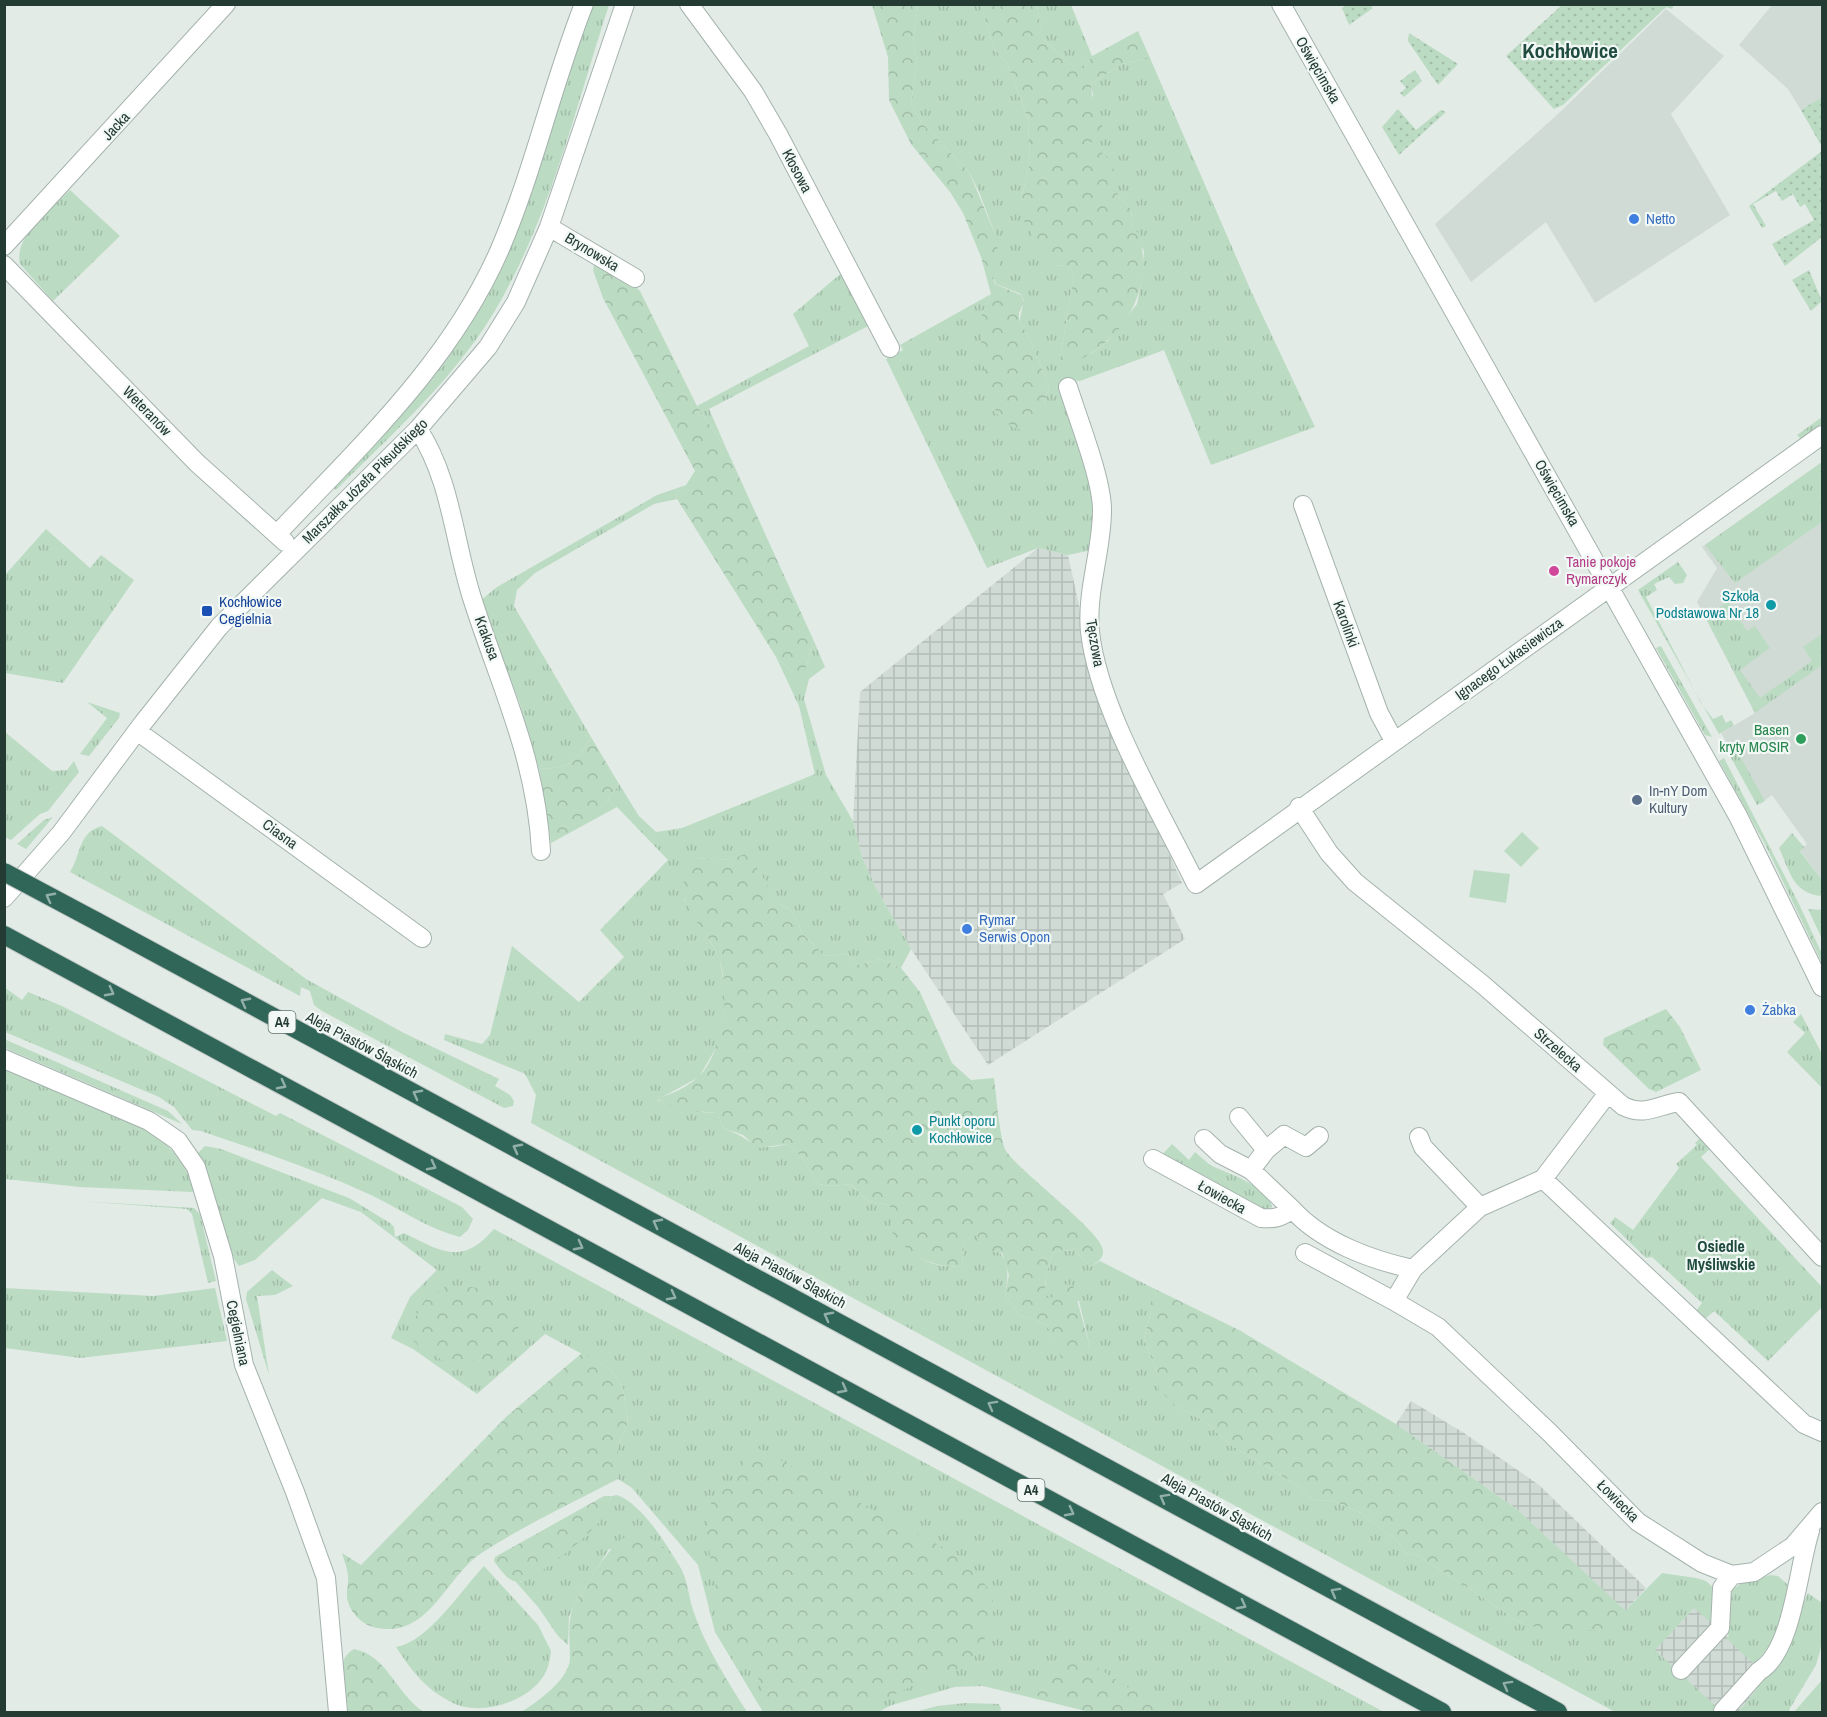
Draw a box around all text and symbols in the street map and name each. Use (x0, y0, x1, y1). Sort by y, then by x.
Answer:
street label: Oświęcimska (1291, 33, 1346, 107)
district label: Kochłowice (1522, 36, 1618, 65)
street label: Jacka (97, 107, 134, 145)
street label: Kłosowa (777, 145, 818, 196)
place label: Netto (1646, 208, 1676, 229)
marker: Netto (1627, 212, 1641, 226)
street label: Brynowska (561, 227, 624, 276)
street label: Weteranów (118, 381, 177, 440)
street label: Marszałka Józefa Piłsudskiego (297, 413, 432, 548)
street label: Oświęcimska (1530, 456, 1585, 530)
place label: Tanie pokoje Rymarczyk (1566, 551, 1636, 589)
marker: Tanie pokoje Rymarczyk (1547, 564, 1561, 578)
place label: Szkoła Podstawowa Nr 18 (1656, 585, 1759, 623)
place label: Kochłowice Cegielnia (219, 591, 282, 629)
street label: Karolinki (1328, 597, 1365, 650)
marker: Szkoła Podstawowa Nr 18 (1764, 598, 1778, 612)
marker: Kochłowice Cegielnia (200, 604, 214, 618)
street label: Ignacego Łukasiewicza (1451, 612, 1567, 705)
street label: Krakusa (470, 613, 505, 663)
street label: Tęczowa (1081, 618, 1110, 668)
place label: Basen kryty MOSIR (1719, 719, 1789, 757)
marker: Basen kryty MOSIR (1794, 732, 1808, 746)
place label: In-nY Dom Kultury (1649, 780, 1708, 818)
marker: In-nY Dom Kultury (1630, 793, 1644, 807)
street label: Ciasna (258, 814, 302, 854)
one-way arrow (46, 893, 57, 904)
place label: Rymar Serwis Opon (979, 909, 1050, 947)
marker: Rymar Serwis Opon (960, 922, 974, 936)
one-way arrow (104, 985, 115, 996)
one-way arrow (241, 998, 251, 1009)
place label: Żabka (1762, 999, 1796, 1020)
marker: Żabka (1743, 1003, 1757, 1017)
street label: Aleja Piastów Śląskich (301, 1006, 422, 1083)
road number: A4 (268, 1011, 296, 1033)
street label: Strzelecka (1530, 1023, 1587, 1076)
one-way arrow (276, 1078, 286, 1089)
one-way arrow (412, 1090, 423, 1101)
place label: Punkt oporu Kochłowice (929, 1110, 995, 1148)
marker: Punkt oporu Kochłowice (910, 1123, 924, 1137)
one-way arrow (512, 1144, 523, 1156)
one-way arrow (426, 1159, 436, 1170)
street label: Łowiecka (1194, 1175, 1250, 1218)
one-way arrow (653, 1219, 663, 1230)
district label: Osiedle Myśliwskie (1687, 1235, 1755, 1275)
street label: Aleja Piastów Śląskich (729, 1236, 850, 1313)
one-way arrow (573, 1239, 583, 1250)
one-way arrow (665, 1289, 676, 1300)
street label: Cegielniana (221, 1298, 256, 1368)
one-way arrow (824, 1312, 835, 1323)
one-way arrow (837, 1382, 848, 1393)
one-way arrow (988, 1401, 999, 1412)
street label: Aleja Piastów Śląskich (1157, 1467, 1277, 1546)
street label: Łowiecka (1593, 1475, 1644, 1527)
road number: A4 (1018, 1479, 1044, 1501)
one-way arrow (1160, 1494, 1170, 1505)
one-way arrow (1064, 1505, 1074, 1516)
one-way arrow (1331, 1588, 1341, 1599)
one-way arrow (1235, 1597, 1246, 1609)
one-way arrow (1502, 1681, 1513, 1692)

